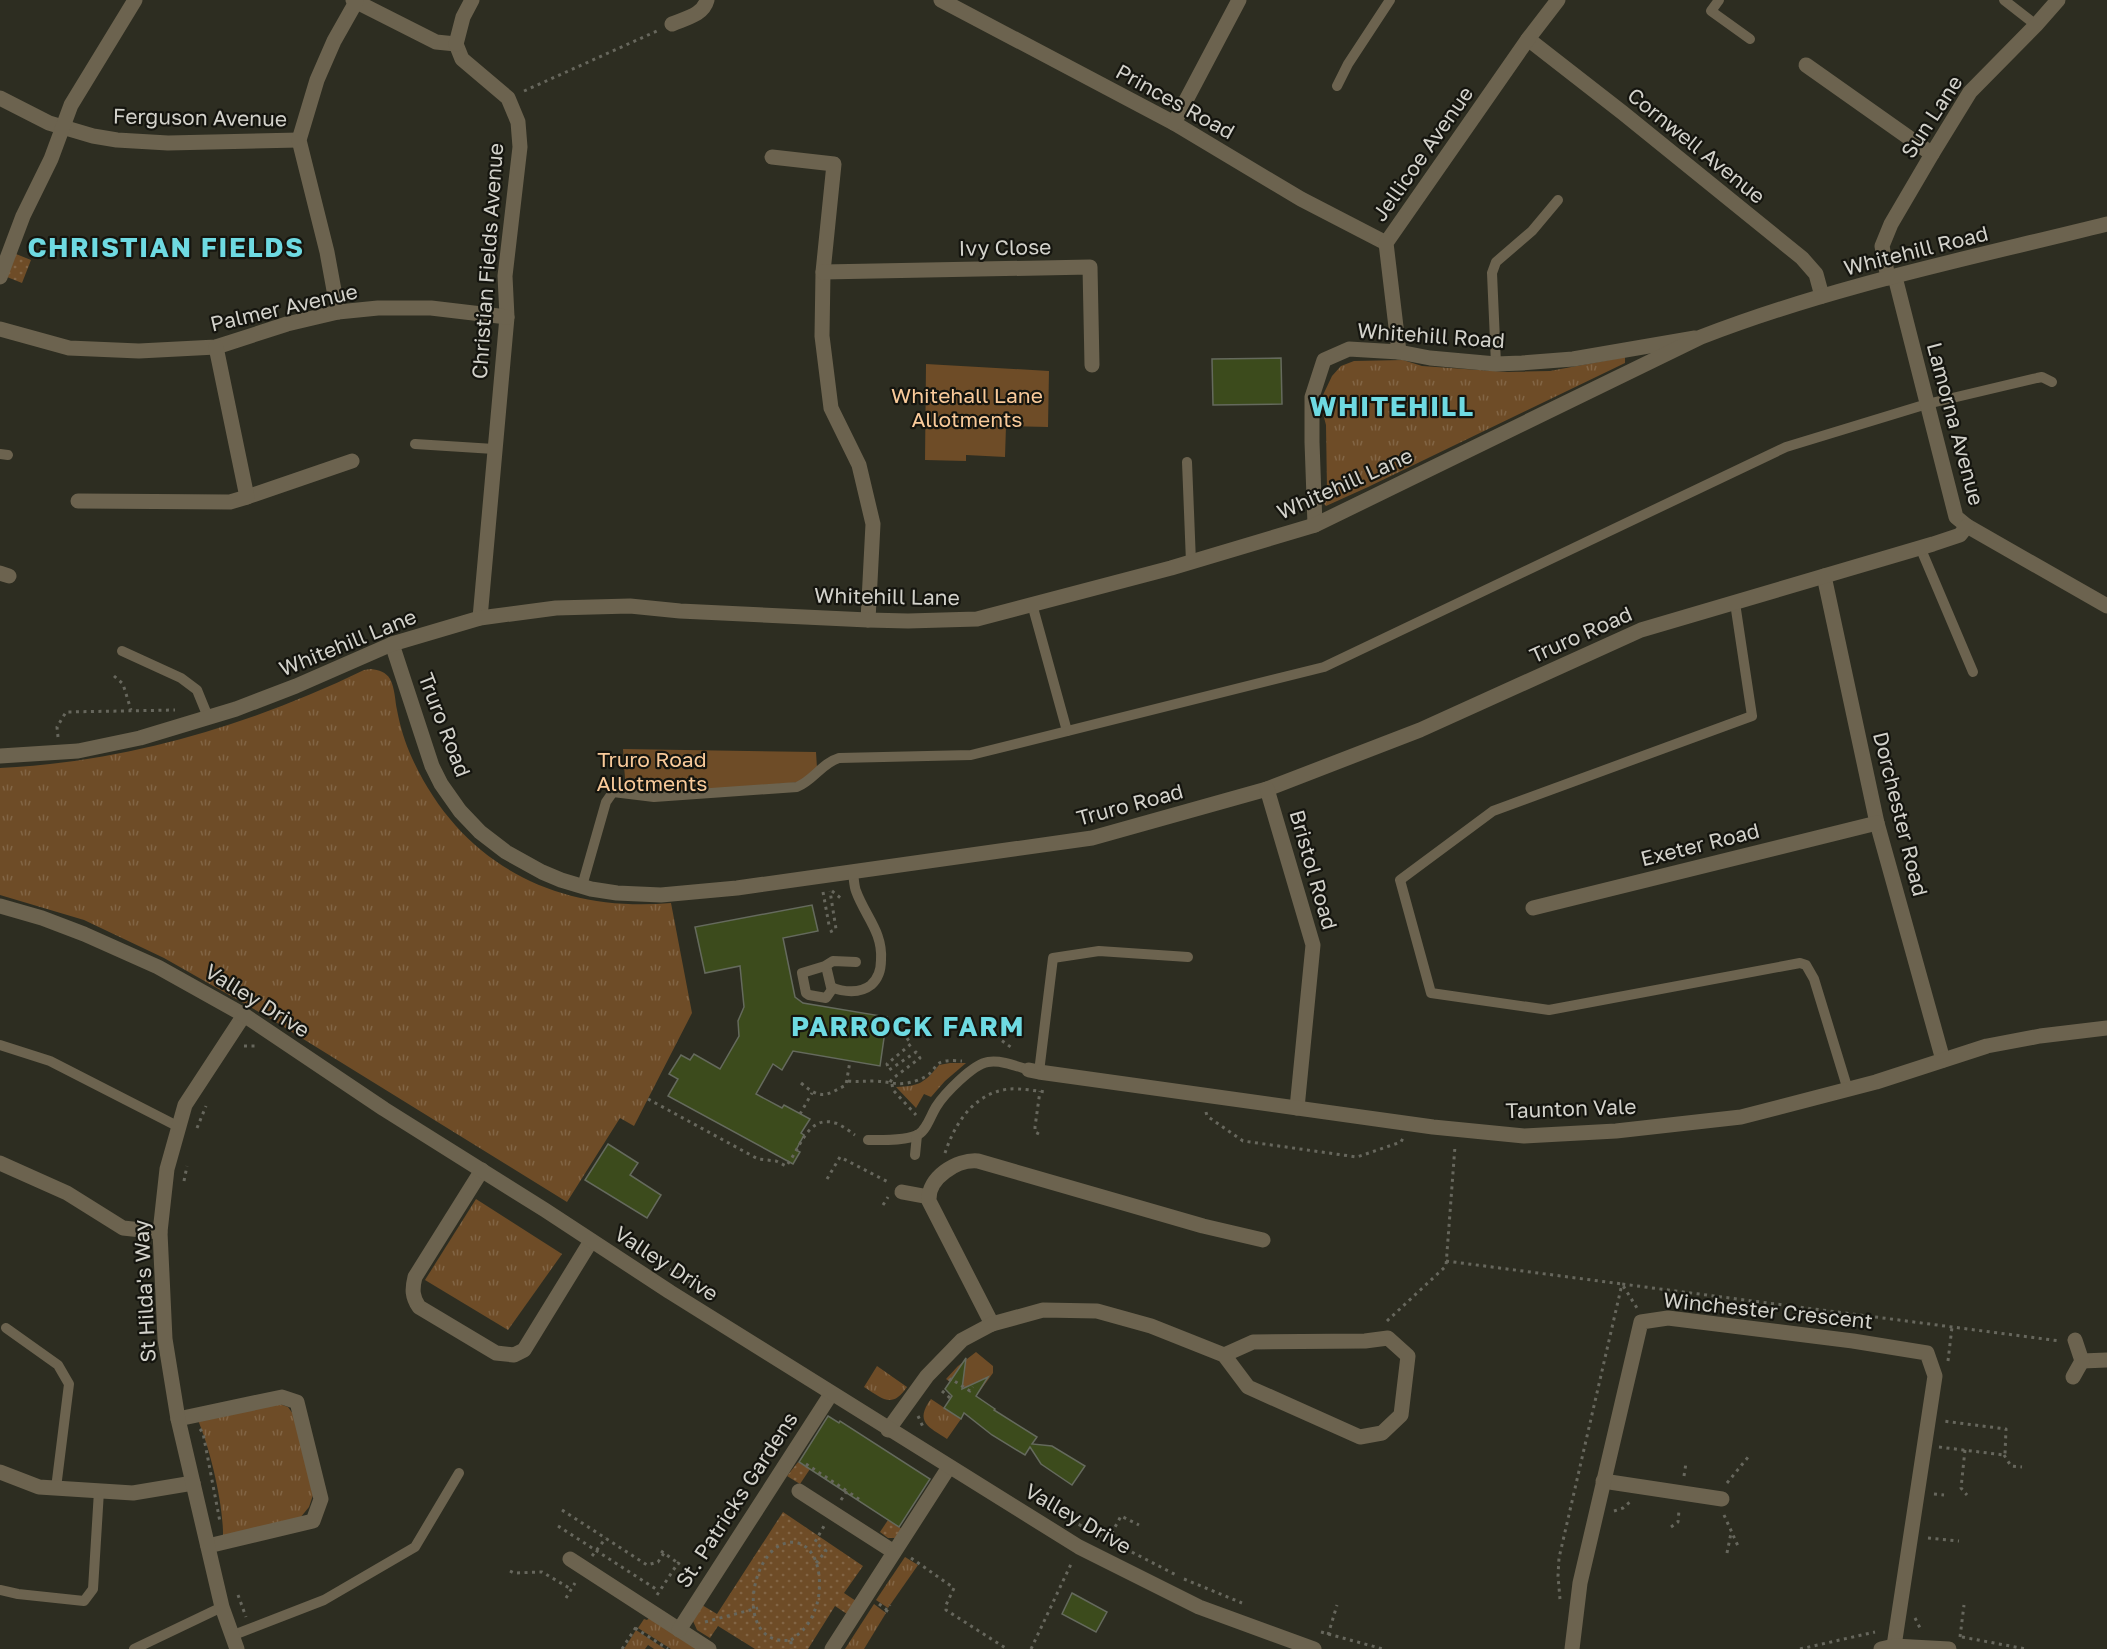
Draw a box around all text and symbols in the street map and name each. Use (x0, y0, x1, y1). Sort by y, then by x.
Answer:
street label: Princes Road (1111, 58, 1239, 144)
street label: Sun Lane (1895, 70, 1968, 163)
street label: Jellicoe Avenue (1366, 81, 1478, 226)
street label: Cornwell Avenue (1623, 82, 1771, 209)
street label: Ferguson Avenue (113, 102, 287, 132)
street label: Christian Fields Avenue (466, 142, 508, 380)
street label: Whitehill Road (1841, 220, 1991, 281)
district label: CHRISTIAN FIELDS (27, 231, 305, 263)
street label: Ivy Close (958, 233, 1052, 261)
street label: Palmer Avenue (208, 277, 360, 337)
street label: Whitehill Road (1356, 317, 1506, 353)
street label: Lamorna Avenue (1922, 339, 1990, 508)
park label: Whitehall Lane Allotments (891, 382, 1043, 432)
district label: WHITEHILL (1309, 390, 1475, 422)
street label: Whitehill Lane (1273, 442, 1416, 525)
street label: Whitehill Lane (814, 582, 960, 610)
street label: Truro Road (1525, 600, 1636, 668)
street label: Whitehill Lane (275, 603, 420, 681)
street label: Truro Road (413, 669, 477, 780)
street label: Dorchester Road (1868, 729, 1934, 899)
park label: Truro Road Allotments (597, 746, 707, 796)
street label: Truro Road (1074, 777, 1186, 831)
street label: Bristol Road (1284, 807, 1343, 933)
street label: Exeter Road (1638, 817, 1762, 871)
street label: Valley Drive (200, 958, 315, 1043)
district label: PARROCK FARM (791, 1010, 1025, 1042)
street label: Taunton Vale (1505, 1093, 1637, 1123)
street label: St Hilda's Way (127, 1219, 161, 1363)
street label: Valley Drive (610, 1220, 723, 1306)
street label: Winchester Crescent (1662, 1286, 1874, 1334)
street label: St. Patricks Gardens (670, 1407, 803, 1592)
street label: Valley Drive (1021, 1477, 1136, 1559)

